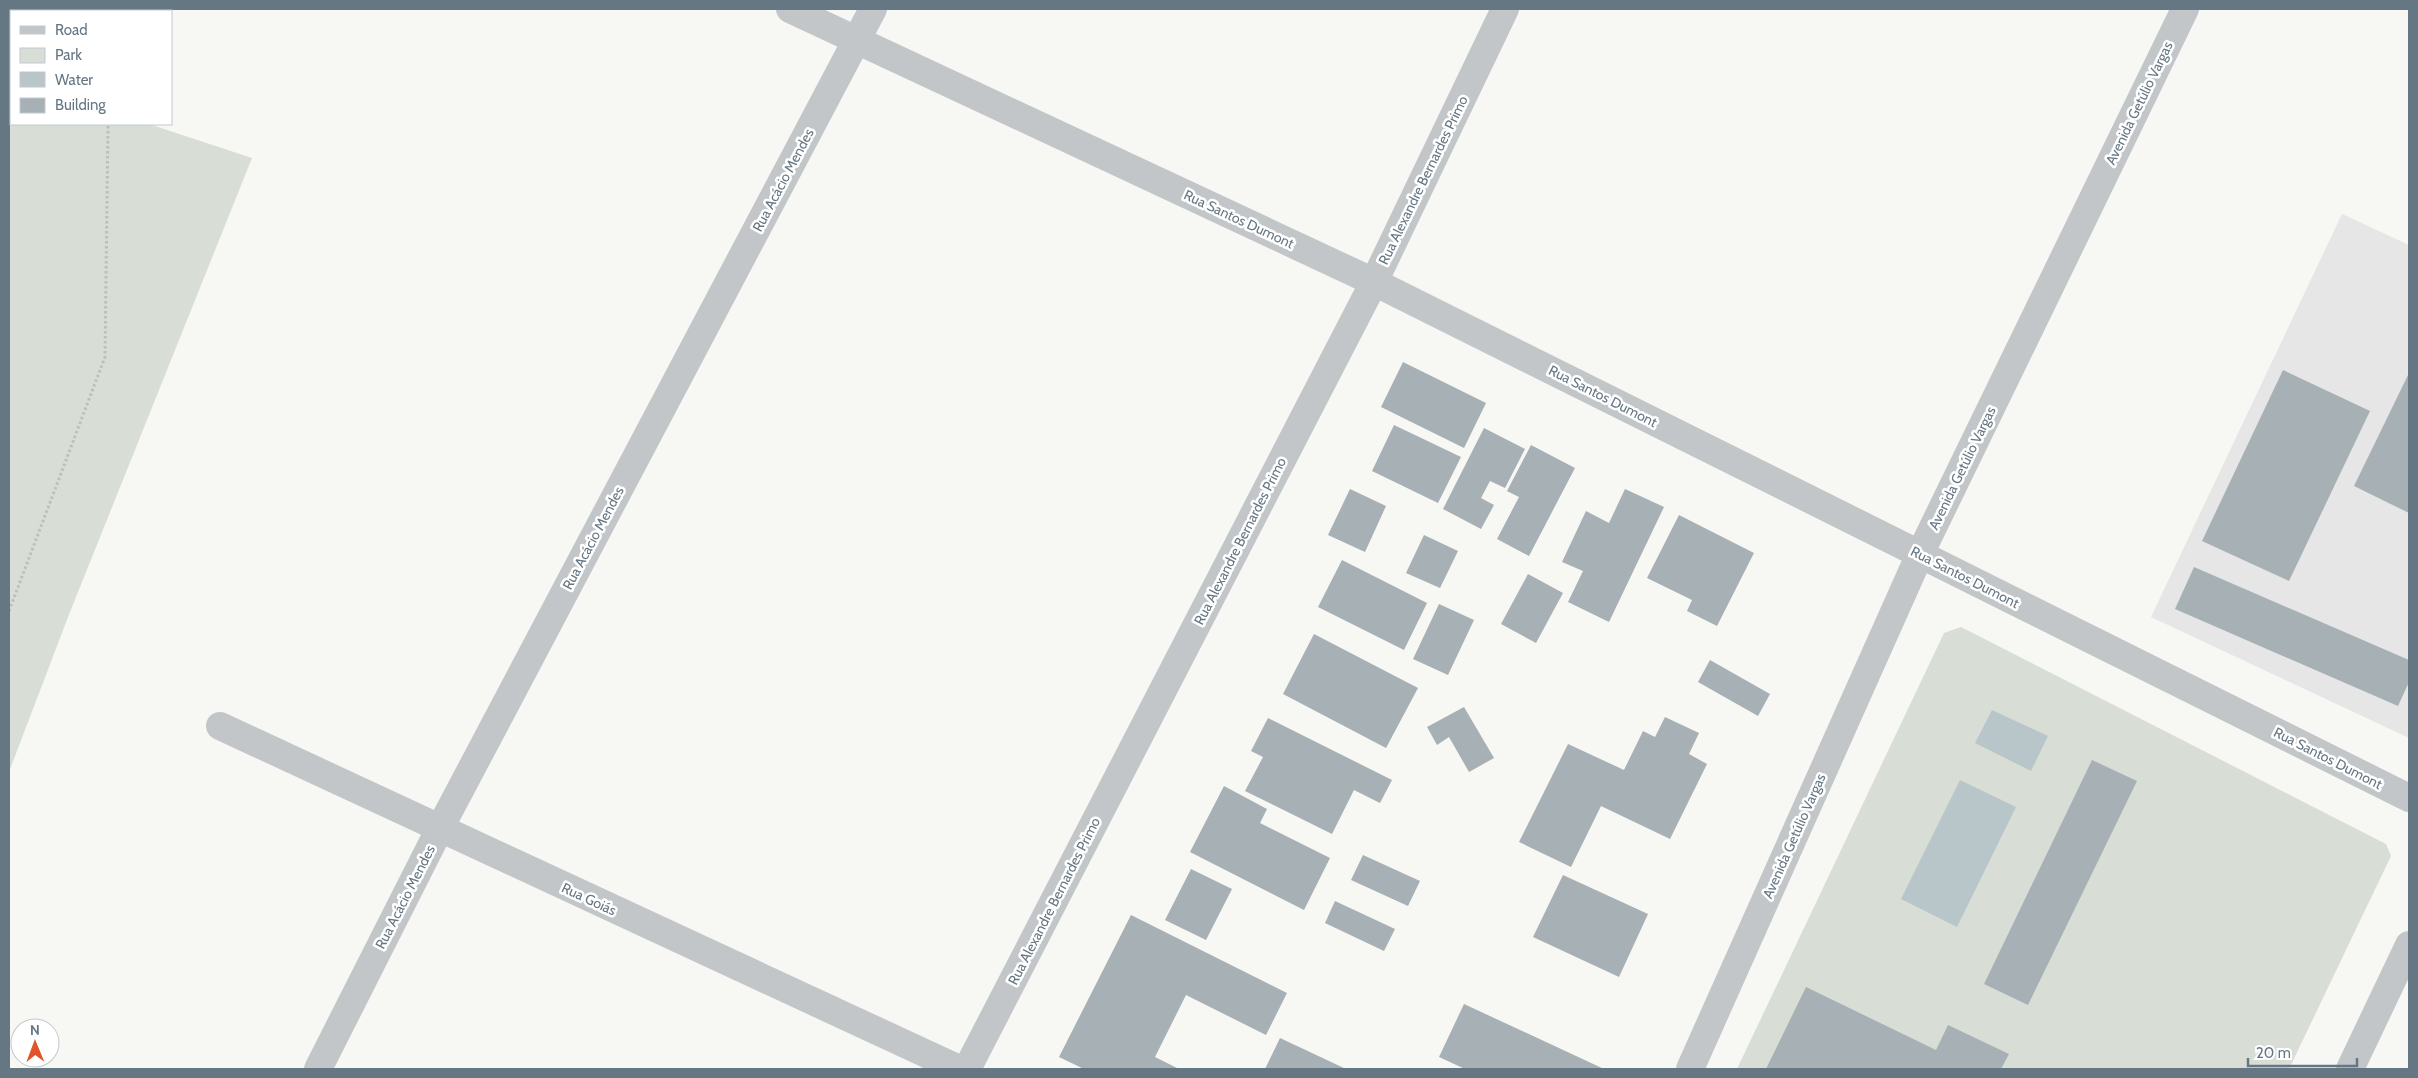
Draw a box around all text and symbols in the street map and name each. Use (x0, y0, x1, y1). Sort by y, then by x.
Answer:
legend (10, 10, 172, 125)
text: Road (55, 21, 88, 39)
street label: Avenida Getúlio Vargas (2101, 38, 2177, 167)
text: Park (55, 46, 82, 64)
text: Water (55, 71, 93, 89)
street label: Rua Alexandre Bernardes Primo (1374, 92, 1472, 267)
text: Building (55, 96, 106, 114)
street label: Rua Acácio Mendes (748, 125, 818, 235)
street label: Rua Santos Dumont (1181, 186, 1297, 252)
street label: Rua Santos Dumont (1546, 361, 1660, 431)
street label: Avenida Getúlio Vargas (1924, 403, 2000, 532)
street label: Rua Alexandre Bernardes Primo (1190, 454, 1290, 628)
street label: Rua Acácio Mendes (558, 483, 628, 593)
street label: Rua Santos Dumont (1908, 542, 2022, 612)
street label: Rua Santos Dumont (2271, 723, 2385, 793)
street label: Avenida Getúlio Vargas (1758, 771, 1830, 901)
street label: Rua Alexandre Bernardes Primo (1004, 814, 1104, 988)
street label: Rua Acácio Mendes (371, 842, 439, 952)
street label: Rua Goiás (559, 879, 619, 919)
north arrow (10, 1018, 60, 1068)
text: N (30, 1021, 40, 1039)
scale bar (2248, 1036, 2357, 1068)
text: 20 m (2256, 1044, 2291, 1062)

